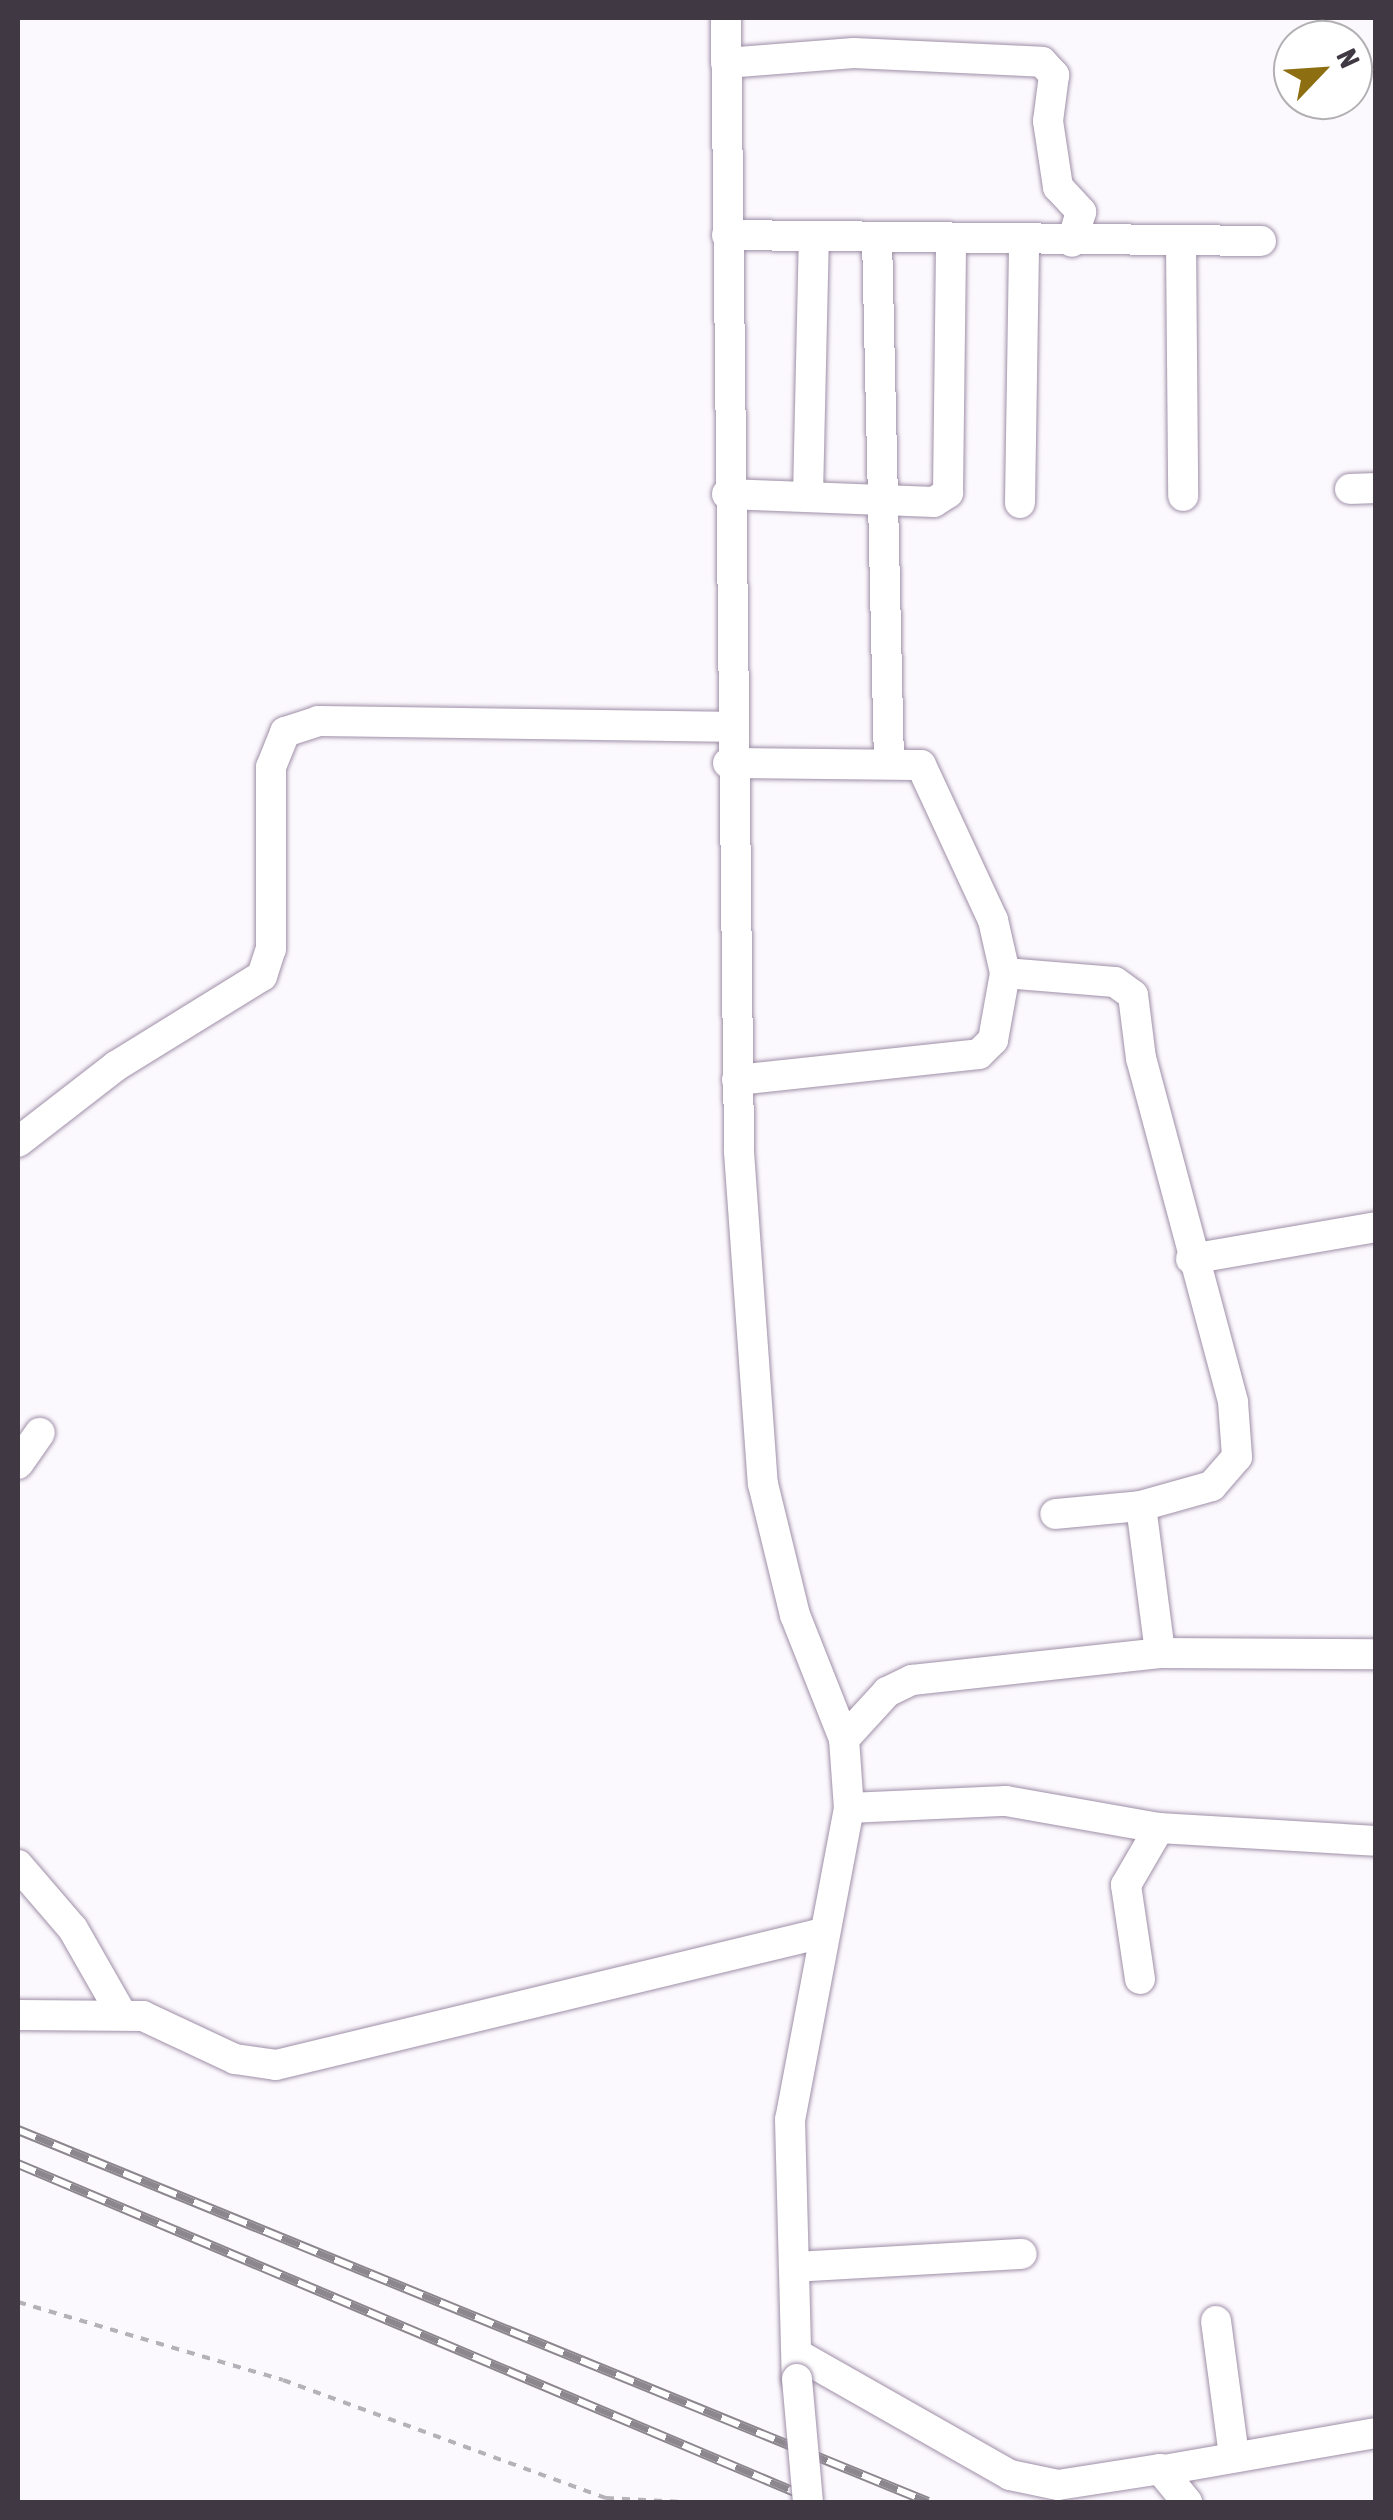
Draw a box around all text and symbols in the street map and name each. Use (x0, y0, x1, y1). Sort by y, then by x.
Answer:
north arrow (1273, 20, 1373, 120)
text: N (1330, 44, 1366, 72)

